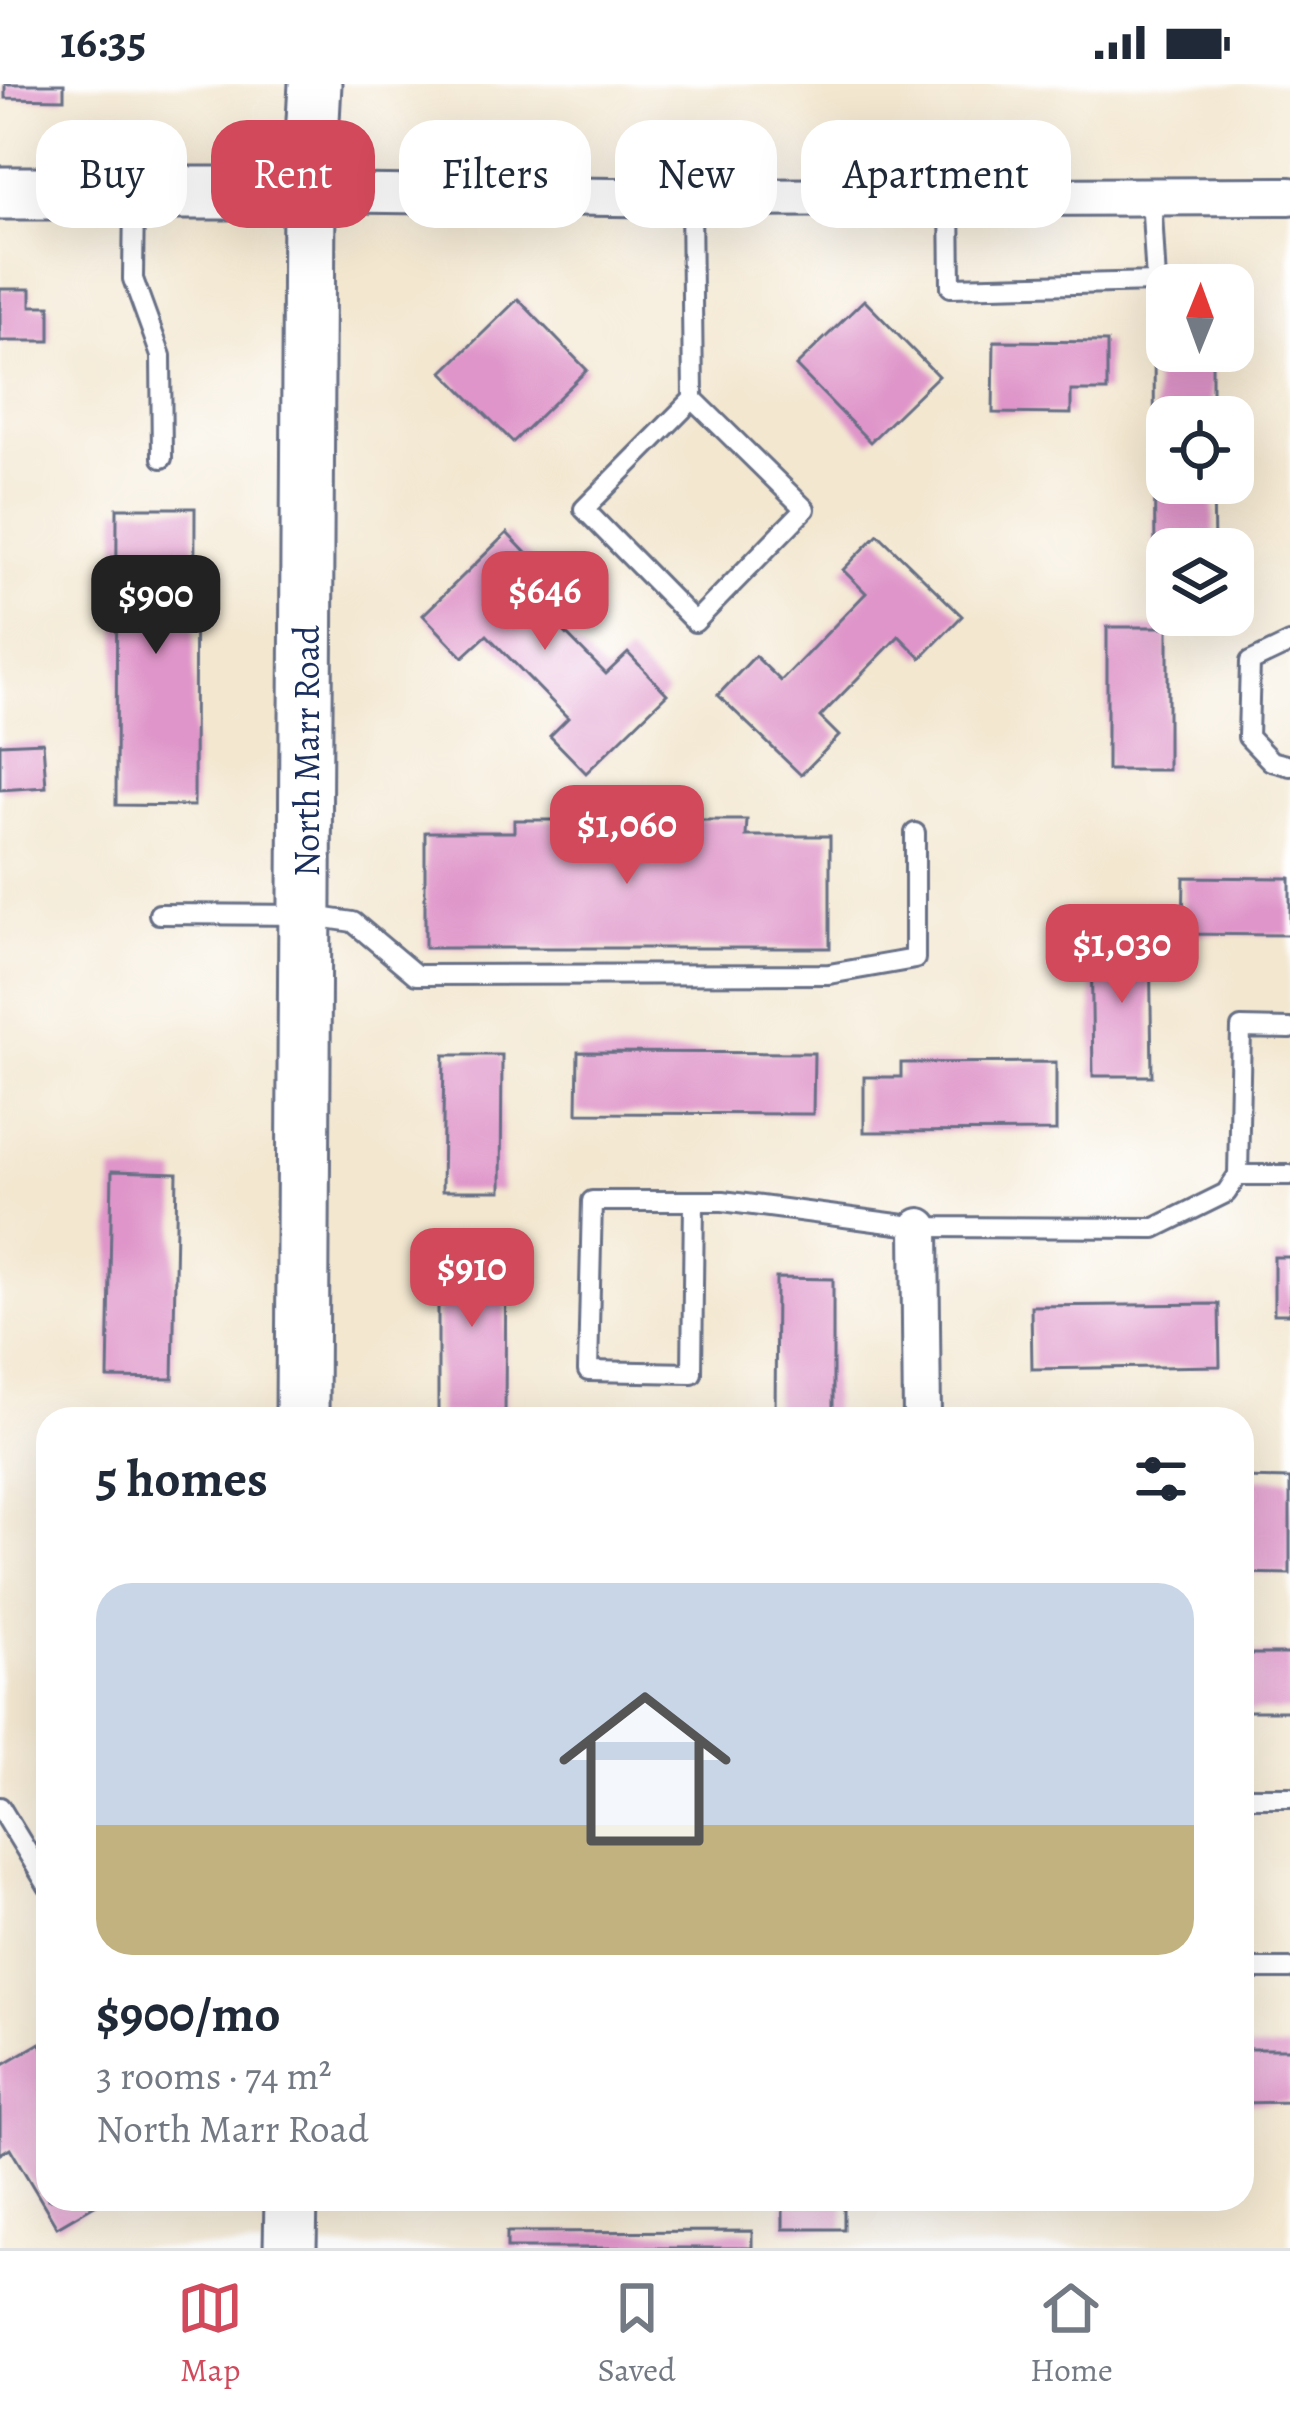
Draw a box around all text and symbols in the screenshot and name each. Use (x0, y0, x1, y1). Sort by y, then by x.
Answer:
text: 16:35 (60, 11, 146, 73)
chip: Buy (36, 120, 187, 228)
chip: Rent (211, 120, 375, 228)
chip: Filters (399, 120, 591, 228)
chip: New (615, 120, 777, 228)
chip: Apartment (801, 120, 1071, 228)
north arrow (1146, 264, 1254, 372)
map controls (1146, 264, 1254, 636)
button: locate (1146, 396, 1254, 504)
button: layers (1146, 528, 1254, 636)
pin: $646 (474, 551, 616, 653)
pin: $900 (85, 555, 227, 657)
text: $646 (509, 563, 581, 616)
text: $900 (118, 567, 194, 620)
street label: North Marr Road (282, 624, 331, 877)
pin: $1,060 (529, 785, 725, 887)
text: $1,060 (577, 797, 677, 850)
pin: $1,030 (1024, 904, 1220, 1006)
text: $1,030 (1073, 916, 1171, 969)
pin: $910 (401, 1228, 543, 1330)
text: $910 (437, 1240, 507, 1293)
text: 5 homes (96, 1444, 268, 1514)
icon: filters (1128, 1446, 1194, 1512)
icon: home (537, 1661, 753, 1877)
text: $900/mo (96, 1979, 281, 2049)
text: 3 rooms · 74 m² (96, 2049, 332, 2102)
text: North Marr Road (96, 2102, 369, 2155)
tab: Map (177, 2275, 243, 2392)
tab: Saved (597, 2275, 676, 2392)
tab: Home (1030, 2275, 1113, 2392)

